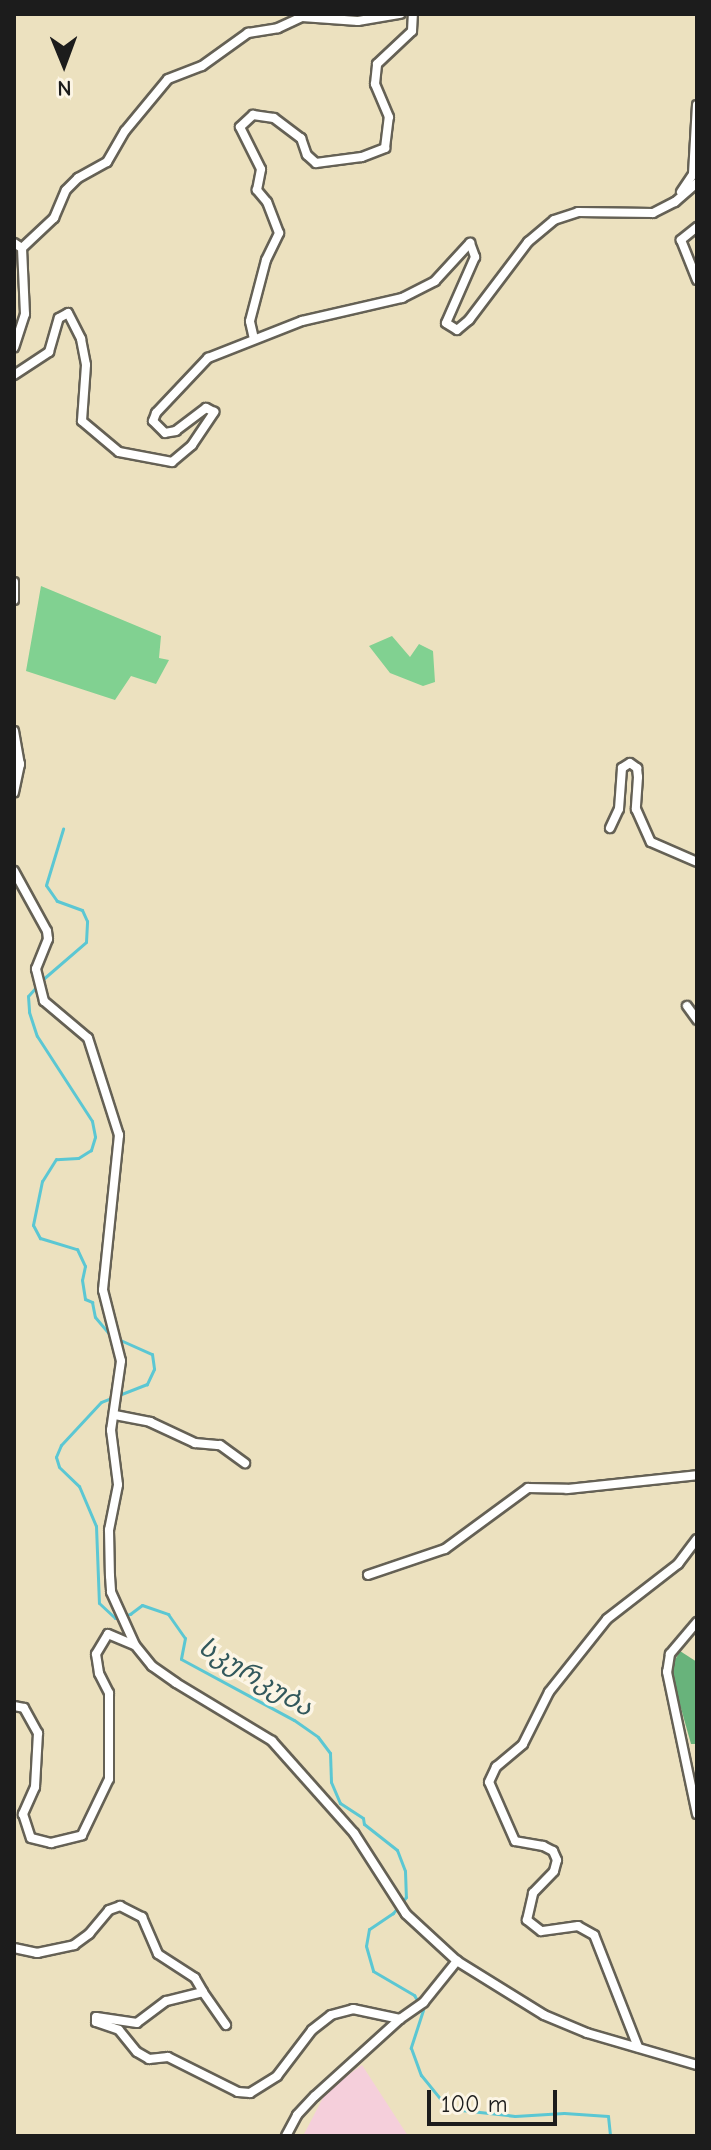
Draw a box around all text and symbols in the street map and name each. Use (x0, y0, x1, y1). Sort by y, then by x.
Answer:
north arrow (24, 24, 104, 104)
text: N (57, 75, 72, 101)
water label: სკურკუბა (192, 1632, 318, 1724)
scale bar (431, 2074, 561, 2124)
text: 100 m (441, 2090, 508, 2118)

